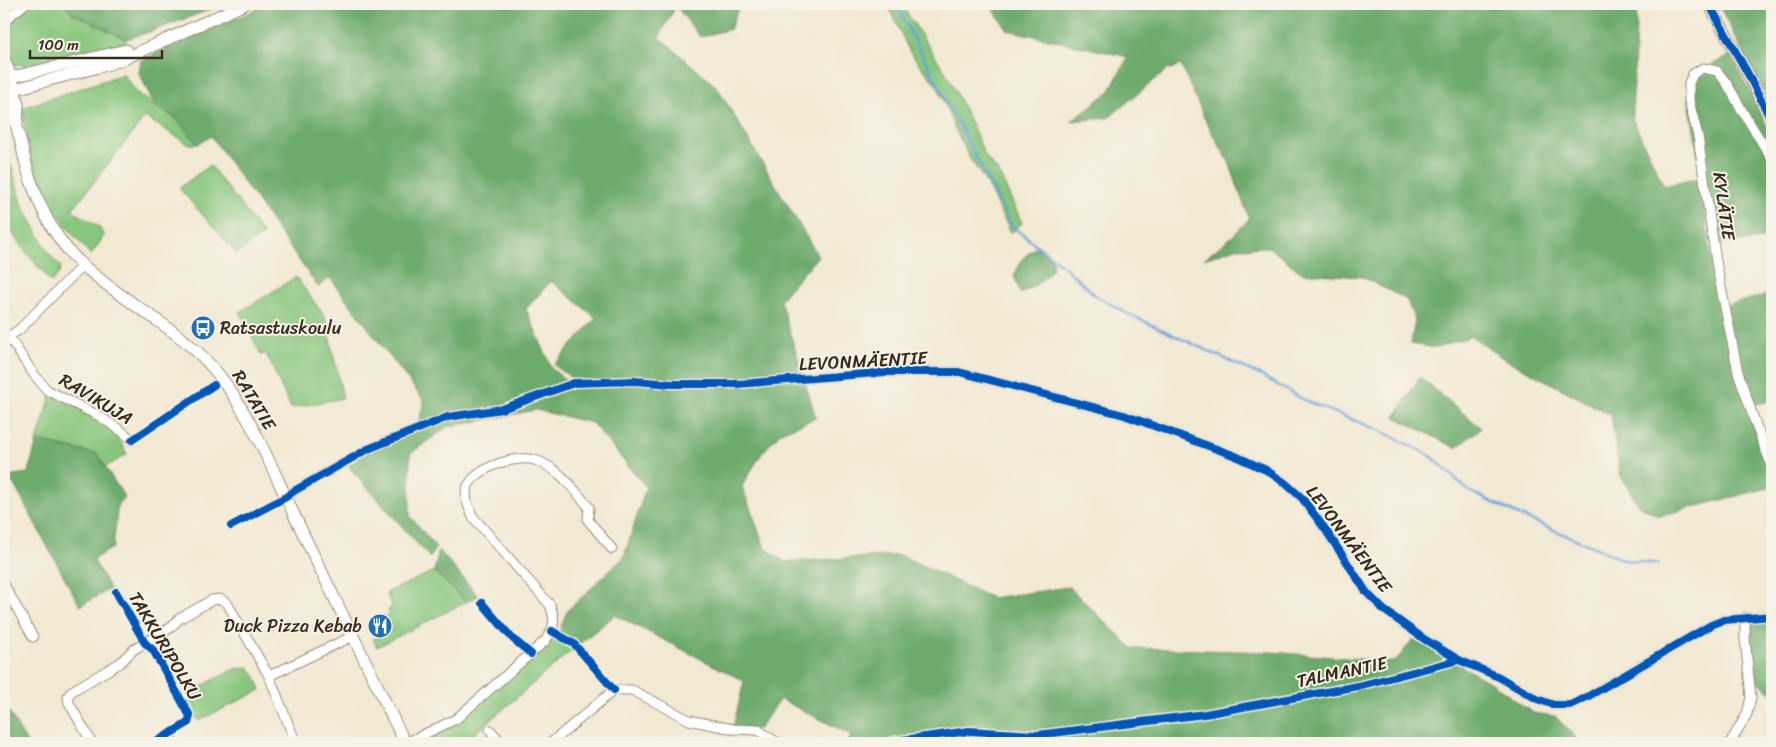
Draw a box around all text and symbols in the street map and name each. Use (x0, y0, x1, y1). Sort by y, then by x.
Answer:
scale bar (30, 28, 162, 60)
text: 100 m (38, 32, 79, 58)
street label: KYLÄTIE (1703, 170, 1745, 243)
place label: Ratsastuskoulu (220, 312, 342, 344)
bus stop icon: Ratsastuskoulu (190, 315, 216, 341)
street label: LEVONMÄENTIE (798, 342, 929, 380)
street label: RATATIE (223, 363, 285, 438)
street label: RAVIKUJA (53, 364, 139, 434)
street label: LEVONMÄENTIE (1298, 478, 1401, 601)
street label: TAKKURIPOLKU (120, 585, 210, 707)
place label: Duck Pizza Kebab (224, 610, 362, 642)
restaurant icon: Duck Pizza Kebab (367, 613, 393, 639)
street label: TALMANTIE (1294, 647, 1391, 697)

